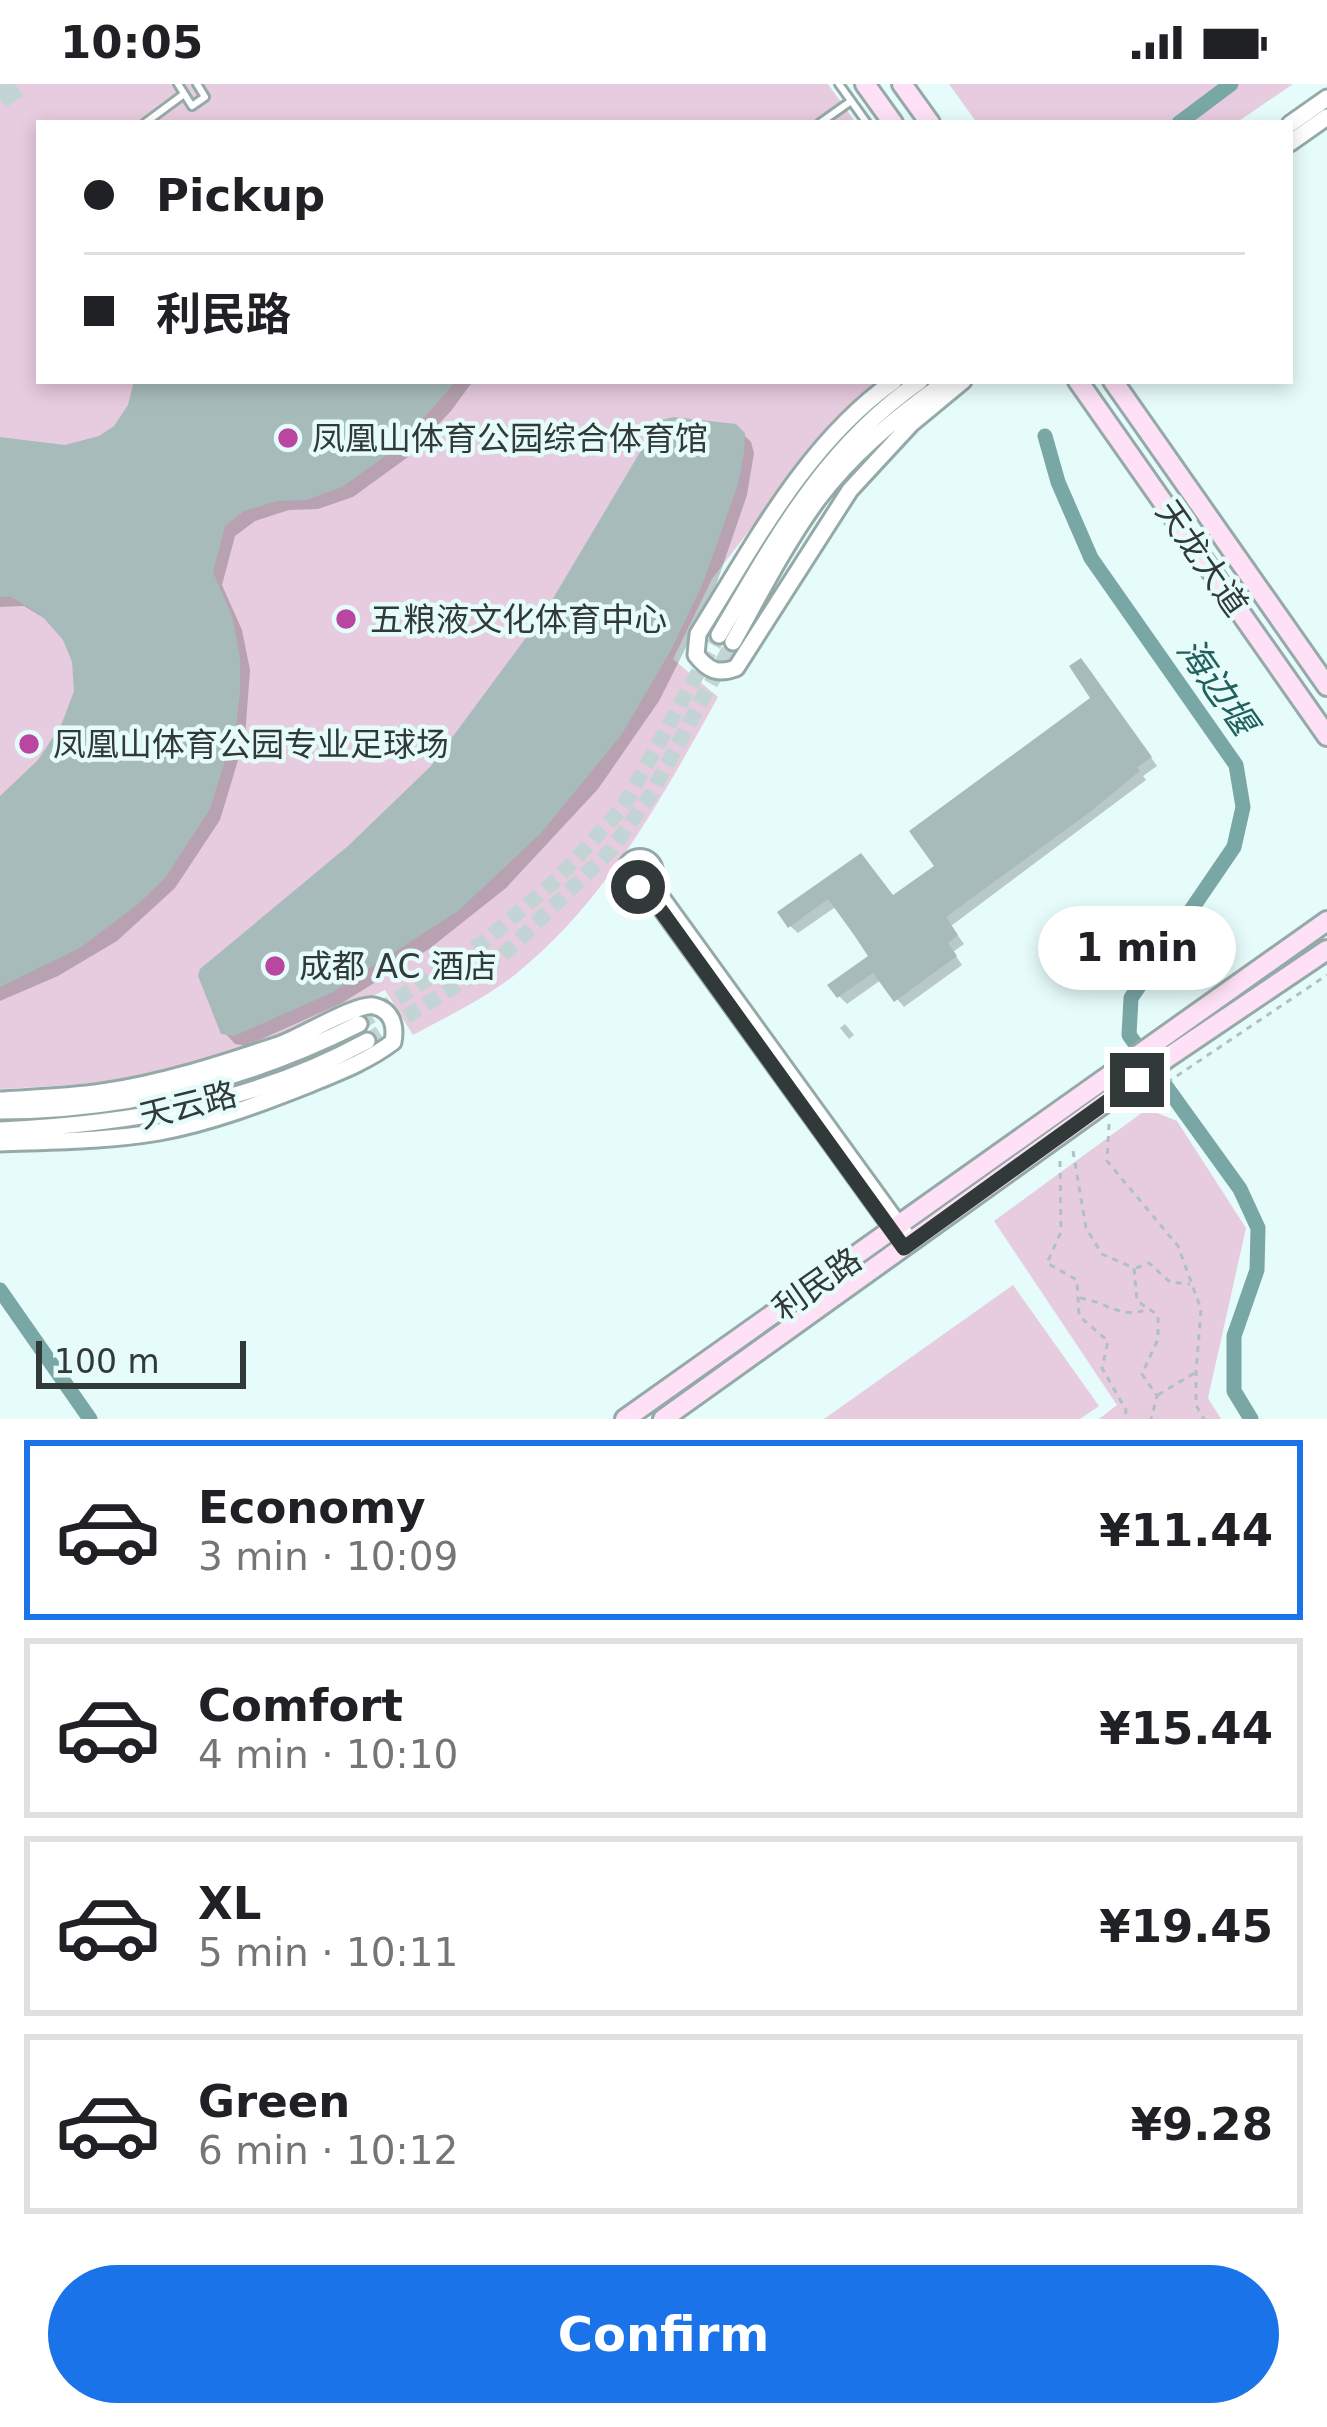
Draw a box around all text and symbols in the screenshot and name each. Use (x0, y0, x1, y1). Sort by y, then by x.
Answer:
text: 10:05 (60, 16, 203, 69)
text: Pickup (156, 169, 325, 222)
text: 利民路 (156, 288, 291, 341)
place label: 凤凰山体育公园综合体育馆 (312, 419, 708, 458)
marker: 凤凰山体育公园综合体育馆 (275, 425, 301, 451)
street label: 天龙大道 (1148, 493, 1256, 623)
place label: 五粮液文化体育中心 (370, 600, 667, 639)
marker: 五粮液文化体育中心 (333, 606, 359, 632)
water label: 海边堰 (1169, 630, 1268, 746)
place label: 凤凰山体育公园专业足球场 (53, 725, 449, 764)
marker: 凤凰山体育公园专业足球场 (16, 731, 42, 757)
route start (611, 860, 665, 914)
callout: 1 min (1038, 906, 1236, 990)
text: 1 min (1076, 925, 1198, 970)
place label: 成都 AC 酒店 (299, 947, 497, 986)
marker: 成都 AC 酒店 (262, 953, 288, 979)
route end (1110, 1053, 1164, 1107)
street label: 天云路 (135, 1074, 241, 1136)
street label: 利民路 (765, 1240, 869, 1328)
scale bar (36, 1335, 246, 1388)
text: 100 m (54, 1342, 160, 1381)
icon: car (54, 1476, 162, 1584)
text: Economy (198, 1481, 426, 1534)
text: ¥11.44 (1099, 1504, 1273, 1557)
text: 3 min · 10:09 (198, 1534, 458, 1579)
icon: car (54, 1674, 162, 1782)
text: Comfort (198, 1679, 403, 1732)
text: ¥15.44 (1099, 1702, 1273, 1755)
text: 4 min · 10:10 (198, 1732, 458, 1777)
icon: car (54, 1872, 162, 1980)
text: XL (198, 1877, 261, 1930)
text: ¥19.45 (1099, 1900, 1273, 1953)
text: 5 min · 10:11 (198, 1930, 458, 1975)
icon: car (54, 2070, 162, 2178)
text: Green (198, 2075, 350, 2128)
text: ¥9.28 (1131, 2098, 1273, 2151)
text: 6 min · 10:12 (198, 2128, 458, 2173)
button: Confirm (48, 2265, 1279, 2403)

